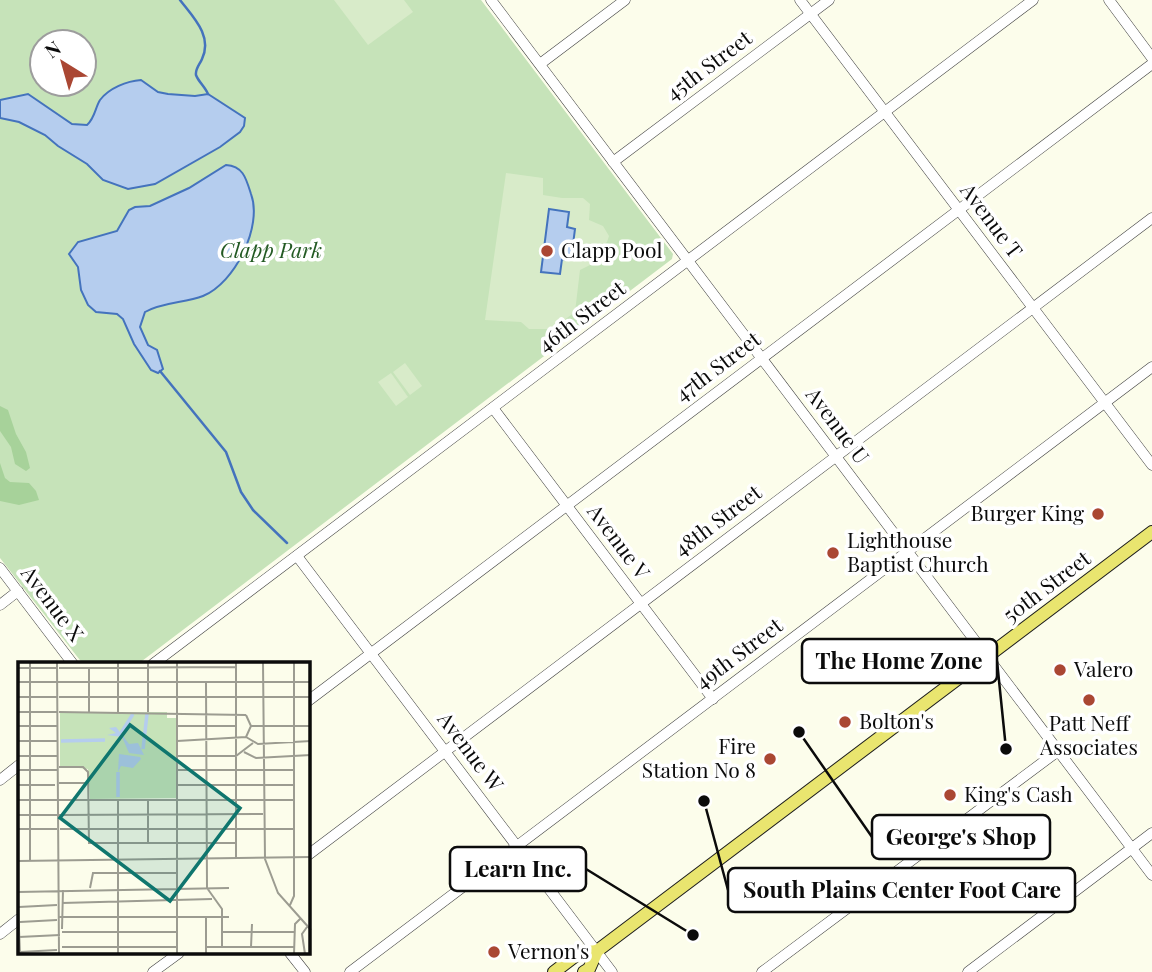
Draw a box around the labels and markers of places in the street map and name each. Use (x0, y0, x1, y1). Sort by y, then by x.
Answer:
place label: Clapp Pool (561, 235, 662, 263)
marker: Clapp Pool (539, 243, 555, 259)
place label: Burger King (970, 498, 1084, 526)
marker: Burger King (1090, 506, 1106, 522)
place label: Lighthouse Baptist Church (847, 525, 989, 577)
marker: Lighthouse Baptist Church (825, 545, 841, 561)
callout: The Home Zone (802, 639, 997, 683)
place label: Valero (1073, 654, 1133, 682)
marker: Valero (1052, 662, 1068, 678)
marker: Patt Neff Associates (1081, 692, 1097, 708)
place label: Bolton's (859, 706, 934, 734)
place label: Patt Neff Associates (1039, 708, 1138, 760)
marker: Bolton's (837, 714, 853, 730)
place label: Fire Station No 8 (642, 731, 756, 783)
marker: Fire Station No 8 (762, 751, 778, 767)
place label: King's Cash (964, 779, 1073, 807)
marker: King's Cash (942, 787, 958, 803)
callout: George's Shop (872, 815, 1050, 859)
callout: Learn Inc. (450, 847, 586, 891)
callout: South Plains Center Foot Care (728, 868, 1075, 912)
place label: Vernon's (507, 936, 589, 964)
marker: Vernon's (486, 944, 502, 960)

